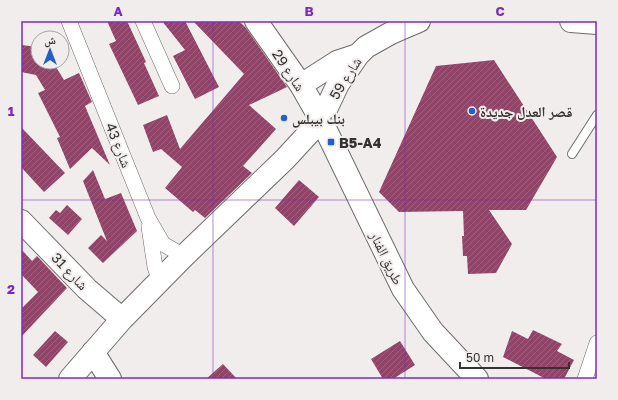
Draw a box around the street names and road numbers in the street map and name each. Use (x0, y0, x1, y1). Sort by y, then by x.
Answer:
street label: شارع 29 (267, 46, 309, 95)
street label: شارع 59 (325, 54, 366, 103)
street label: شارع 43 (100, 120, 136, 171)
street label: طريق الفنار (365, 228, 407, 288)
street label: شارع 31 (47, 249, 92, 295)

